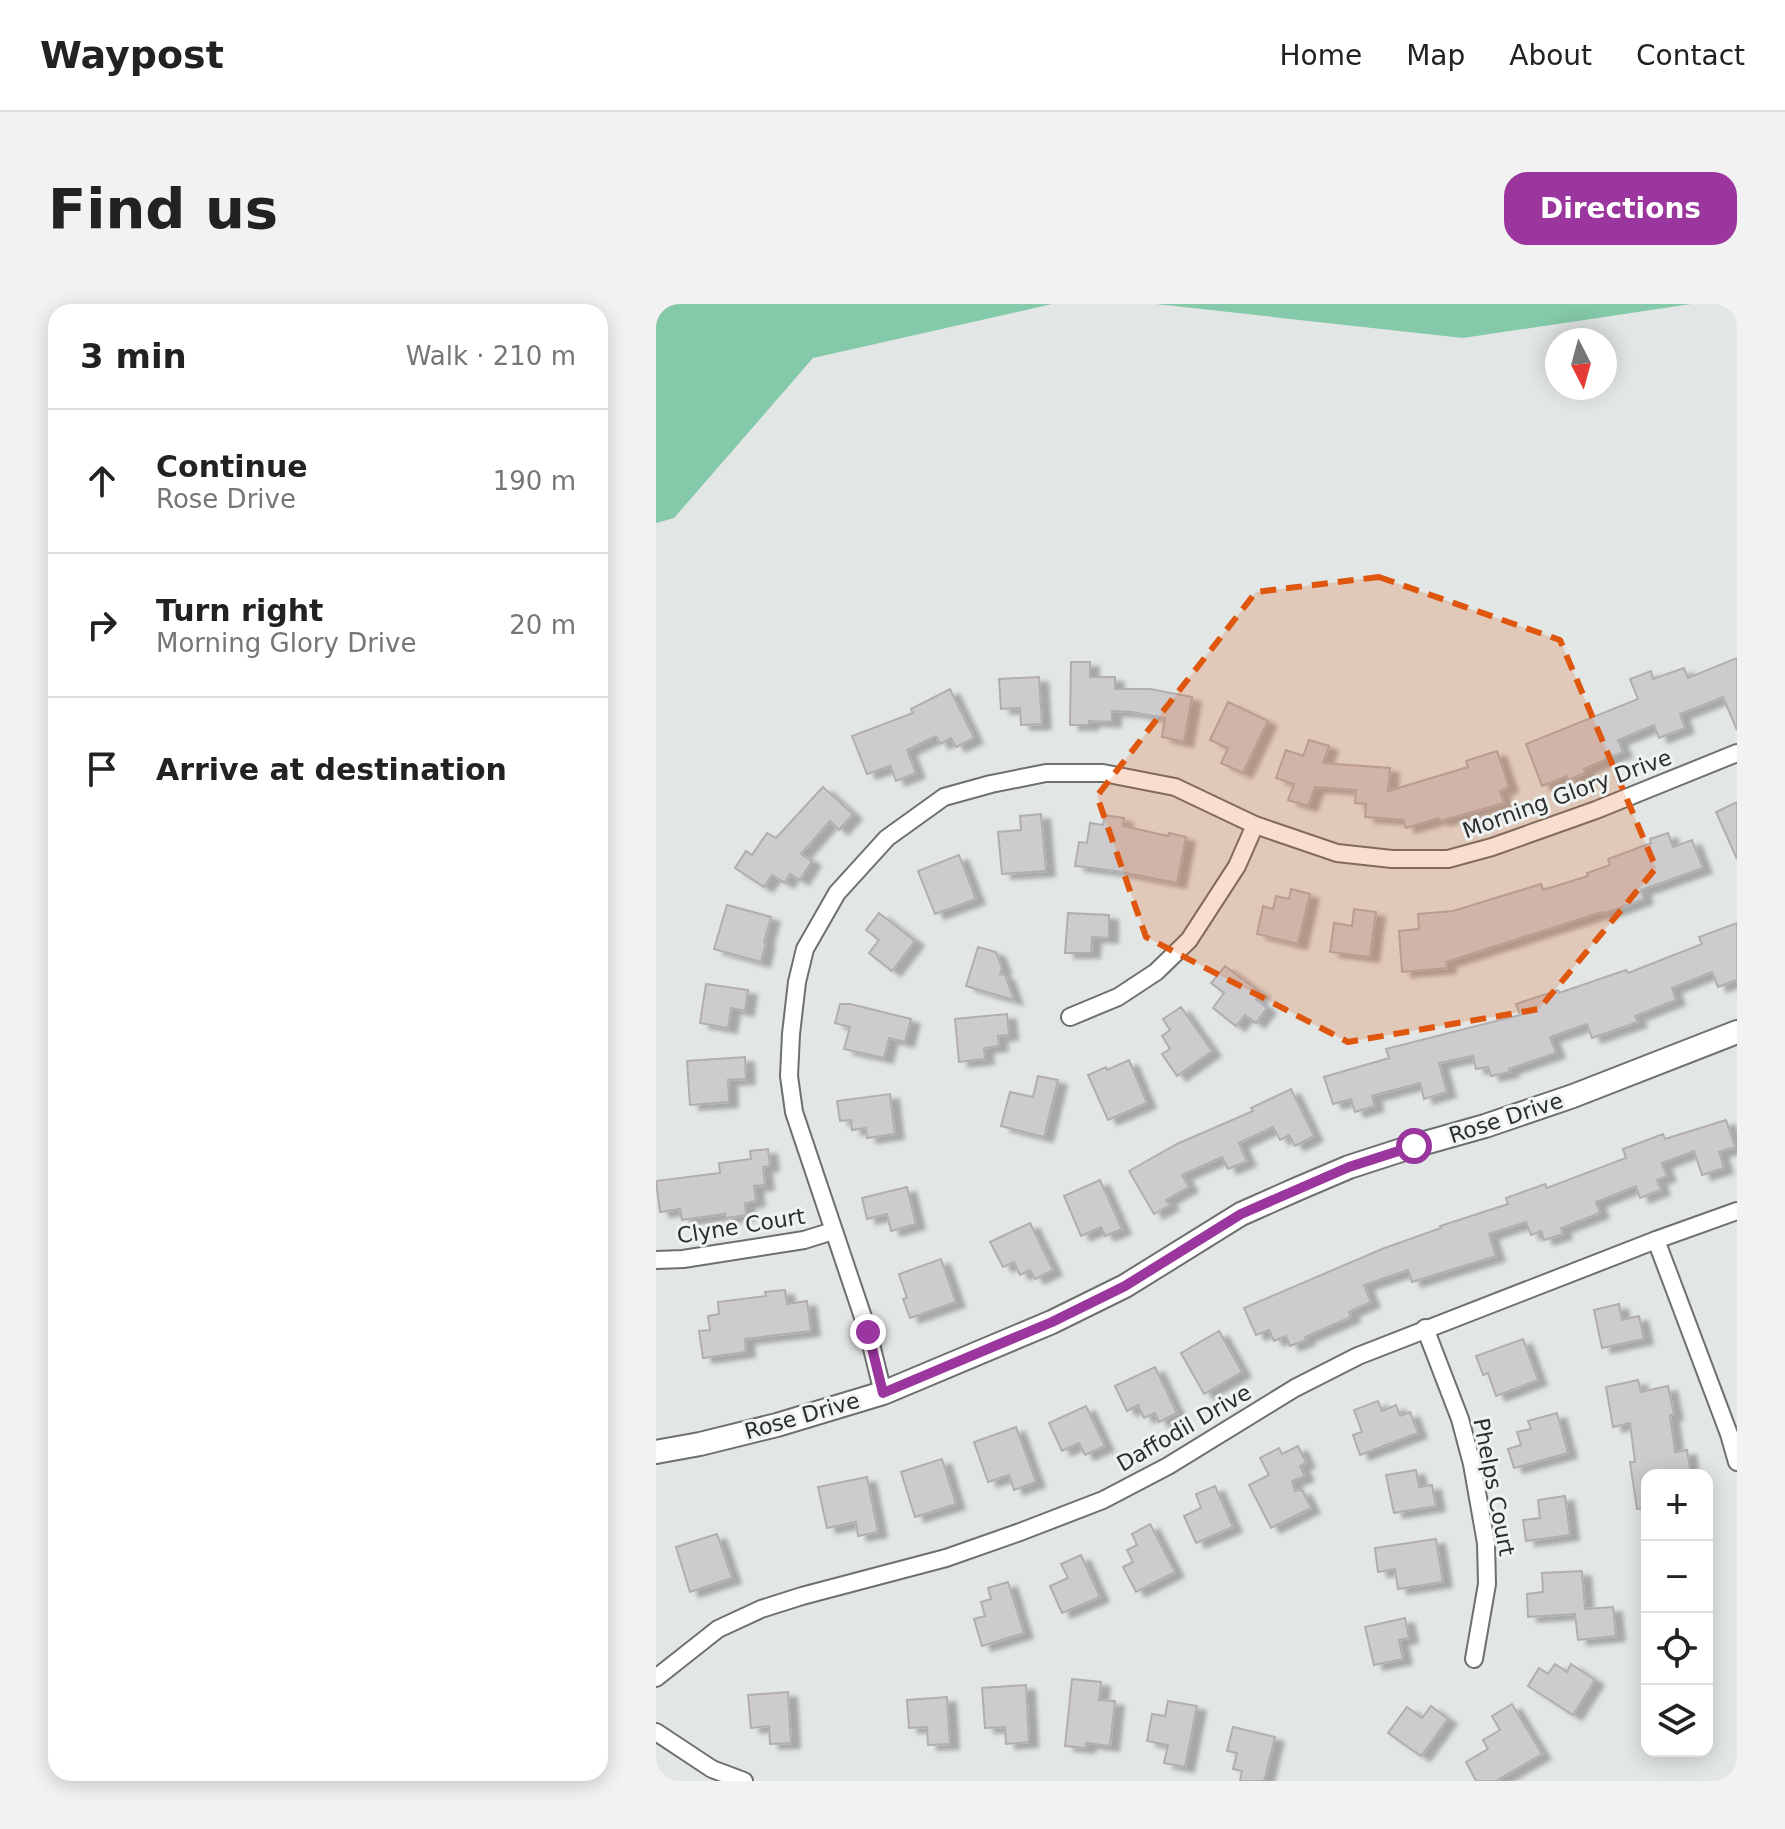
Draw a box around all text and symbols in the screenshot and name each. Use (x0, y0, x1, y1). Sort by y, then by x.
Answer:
text: Waypost (40, 33, 224, 77)
text: Home (1279, 39, 1362, 72)
text: Map (1406, 39, 1465, 72)
text: About (1509, 39, 1592, 72)
text: Contact (1636, 39, 1745, 72)
button: Directions (1504, 172, 1737, 245)
text: Find us (48, 176, 278, 241)
north arrow (1545, 328, 1617, 400)
text: 3 min (80, 336, 187, 376)
text: Walk · 210 m (406, 341, 576, 371)
text: Continue (156, 449, 308, 484)
icon: ahead (80, 459, 124, 503)
text: 190 m (493, 466, 576, 496)
text: Rose Drive (156, 484, 296, 514)
text: Turn right (156, 593, 323, 628)
icon: right (80, 603, 124, 647)
text: 20 m (509, 610, 576, 640)
text: Morning Glory Drive (156, 628, 416, 658)
street label: Morning Glory Drive (1459, 745, 1675, 843)
icon: arrive (80, 747, 124, 791)
text: Arrive at destination (156, 752, 507, 787)
street label: Rose Drive (1446, 1088, 1566, 1148)
route start (1396, 1128, 1432, 1164)
street label: Clyne Court (675, 1203, 807, 1248)
route end (850, 1314, 886, 1350)
street label: Daffodil Drive (1112, 1379, 1256, 1477)
street label: Rose Drive (742, 1388, 862, 1444)
street label: Phelps Court (1468, 1416, 1520, 1558)
map controls (1641, 1469, 1713, 1757)
button: + (1641, 1469, 1713, 1541)
button: − (1641, 1541, 1713, 1613)
button: locate (1641, 1613, 1713, 1685)
button: layers (1641, 1685, 1713, 1757)

